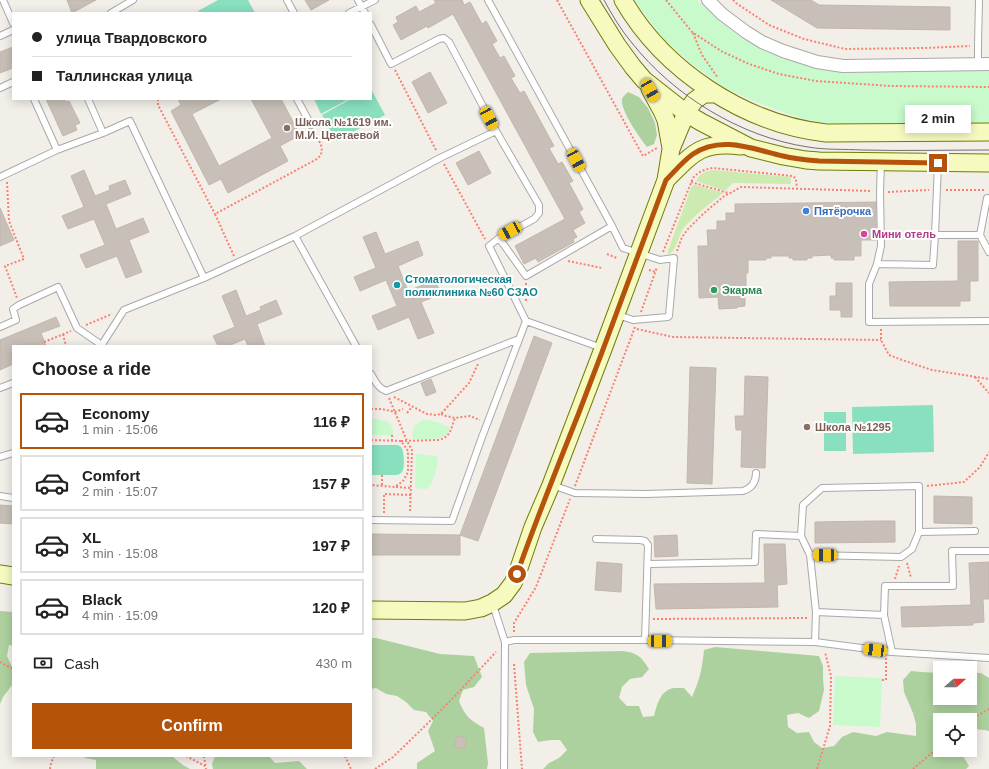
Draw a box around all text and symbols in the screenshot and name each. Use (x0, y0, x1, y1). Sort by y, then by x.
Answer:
text: улица Твардовского (56, 29, 207, 46)
text: Таллинская улица (56, 67, 192, 84)
car (639, 77, 661, 103)
car (478, 105, 500, 131)
callout: 2 min (905, 105, 971, 133)
text: 2 min (921, 111, 955, 126)
place label: Школа №1619 им. М.И. Цветаевой (295, 116, 392, 141)
marker: Школа №1619 им. М.И. Цветаевой (282, 123, 292, 133)
car (565, 147, 587, 173)
route end (929, 154, 947, 172)
place label: Пятёрочка (814, 205, 872, 217)
marker: Пятёрочка (801, 206, 811, 216)
car (497, 220, 523, 242)
place label: Мини отель (872, 228, 936, 240)
marker: Мини отель (859, 229, 869, 239)
place label: Стоматологическая поликлиника №60 СЗАО (405, 273, 538, 298)
marker: Стоматологическая поликлиника №60 СЗАО (392, 280, 402, 290)
place label: Экарма (722, 284, 763, 296)
marker: Экарма (709, 285, 719, 295)
text: Choose a ride (32, 359, 151, 379)
icon: car (34, 403, 70, 439)
text: Economy (82, 405, 150, 422)
text: 116 ₽ (313, 413, 350, 430)
place label: Школа №1295 (815, 421, 891, 433)
text: 1 min · 15:06 (82, 422, 158, 437)
marker: Школа №1295 (802, 422, 812, 432)
icon: car (34, 465, 70, 501)
text: Comfort (82, 467, 140, 484)
text: 157 ₽ (312, 475, 350, 492)
text: 2 min · 15:07 (82, 484, 158, 499)
icon: car (34, 527, 70, 563)
text: XL (82, 529, 101, 546)
text: 197 ₽ (312, 537, 350, 554)
text: 3 min · 15:08 (82, 546, 158, 561)
car (813, 549, 837, 561)
route start (508, 565, 526, 583)
icon: car (34, 589, 70, 625)
text: Black (82, 591, 122, 608)
text: 120 ₽ (312, 599, 350, 616)
text: 4 min · 15:09 (82, 608, 158, 623)
car (648, 635, 672, 647)
car (862, 643, 888, 657)
icon: cash (32, 652, 54, 674)
text: Cash (64, 655, 99, 672)
text: 430 m (316, 656, 352, 671)
north arrow (933, 661, 977, 705)
map controls (933, 661, 977, 757)
button: Confirm (32, 703, 352, 749)
button: locate (933, 713, 977, 757)

